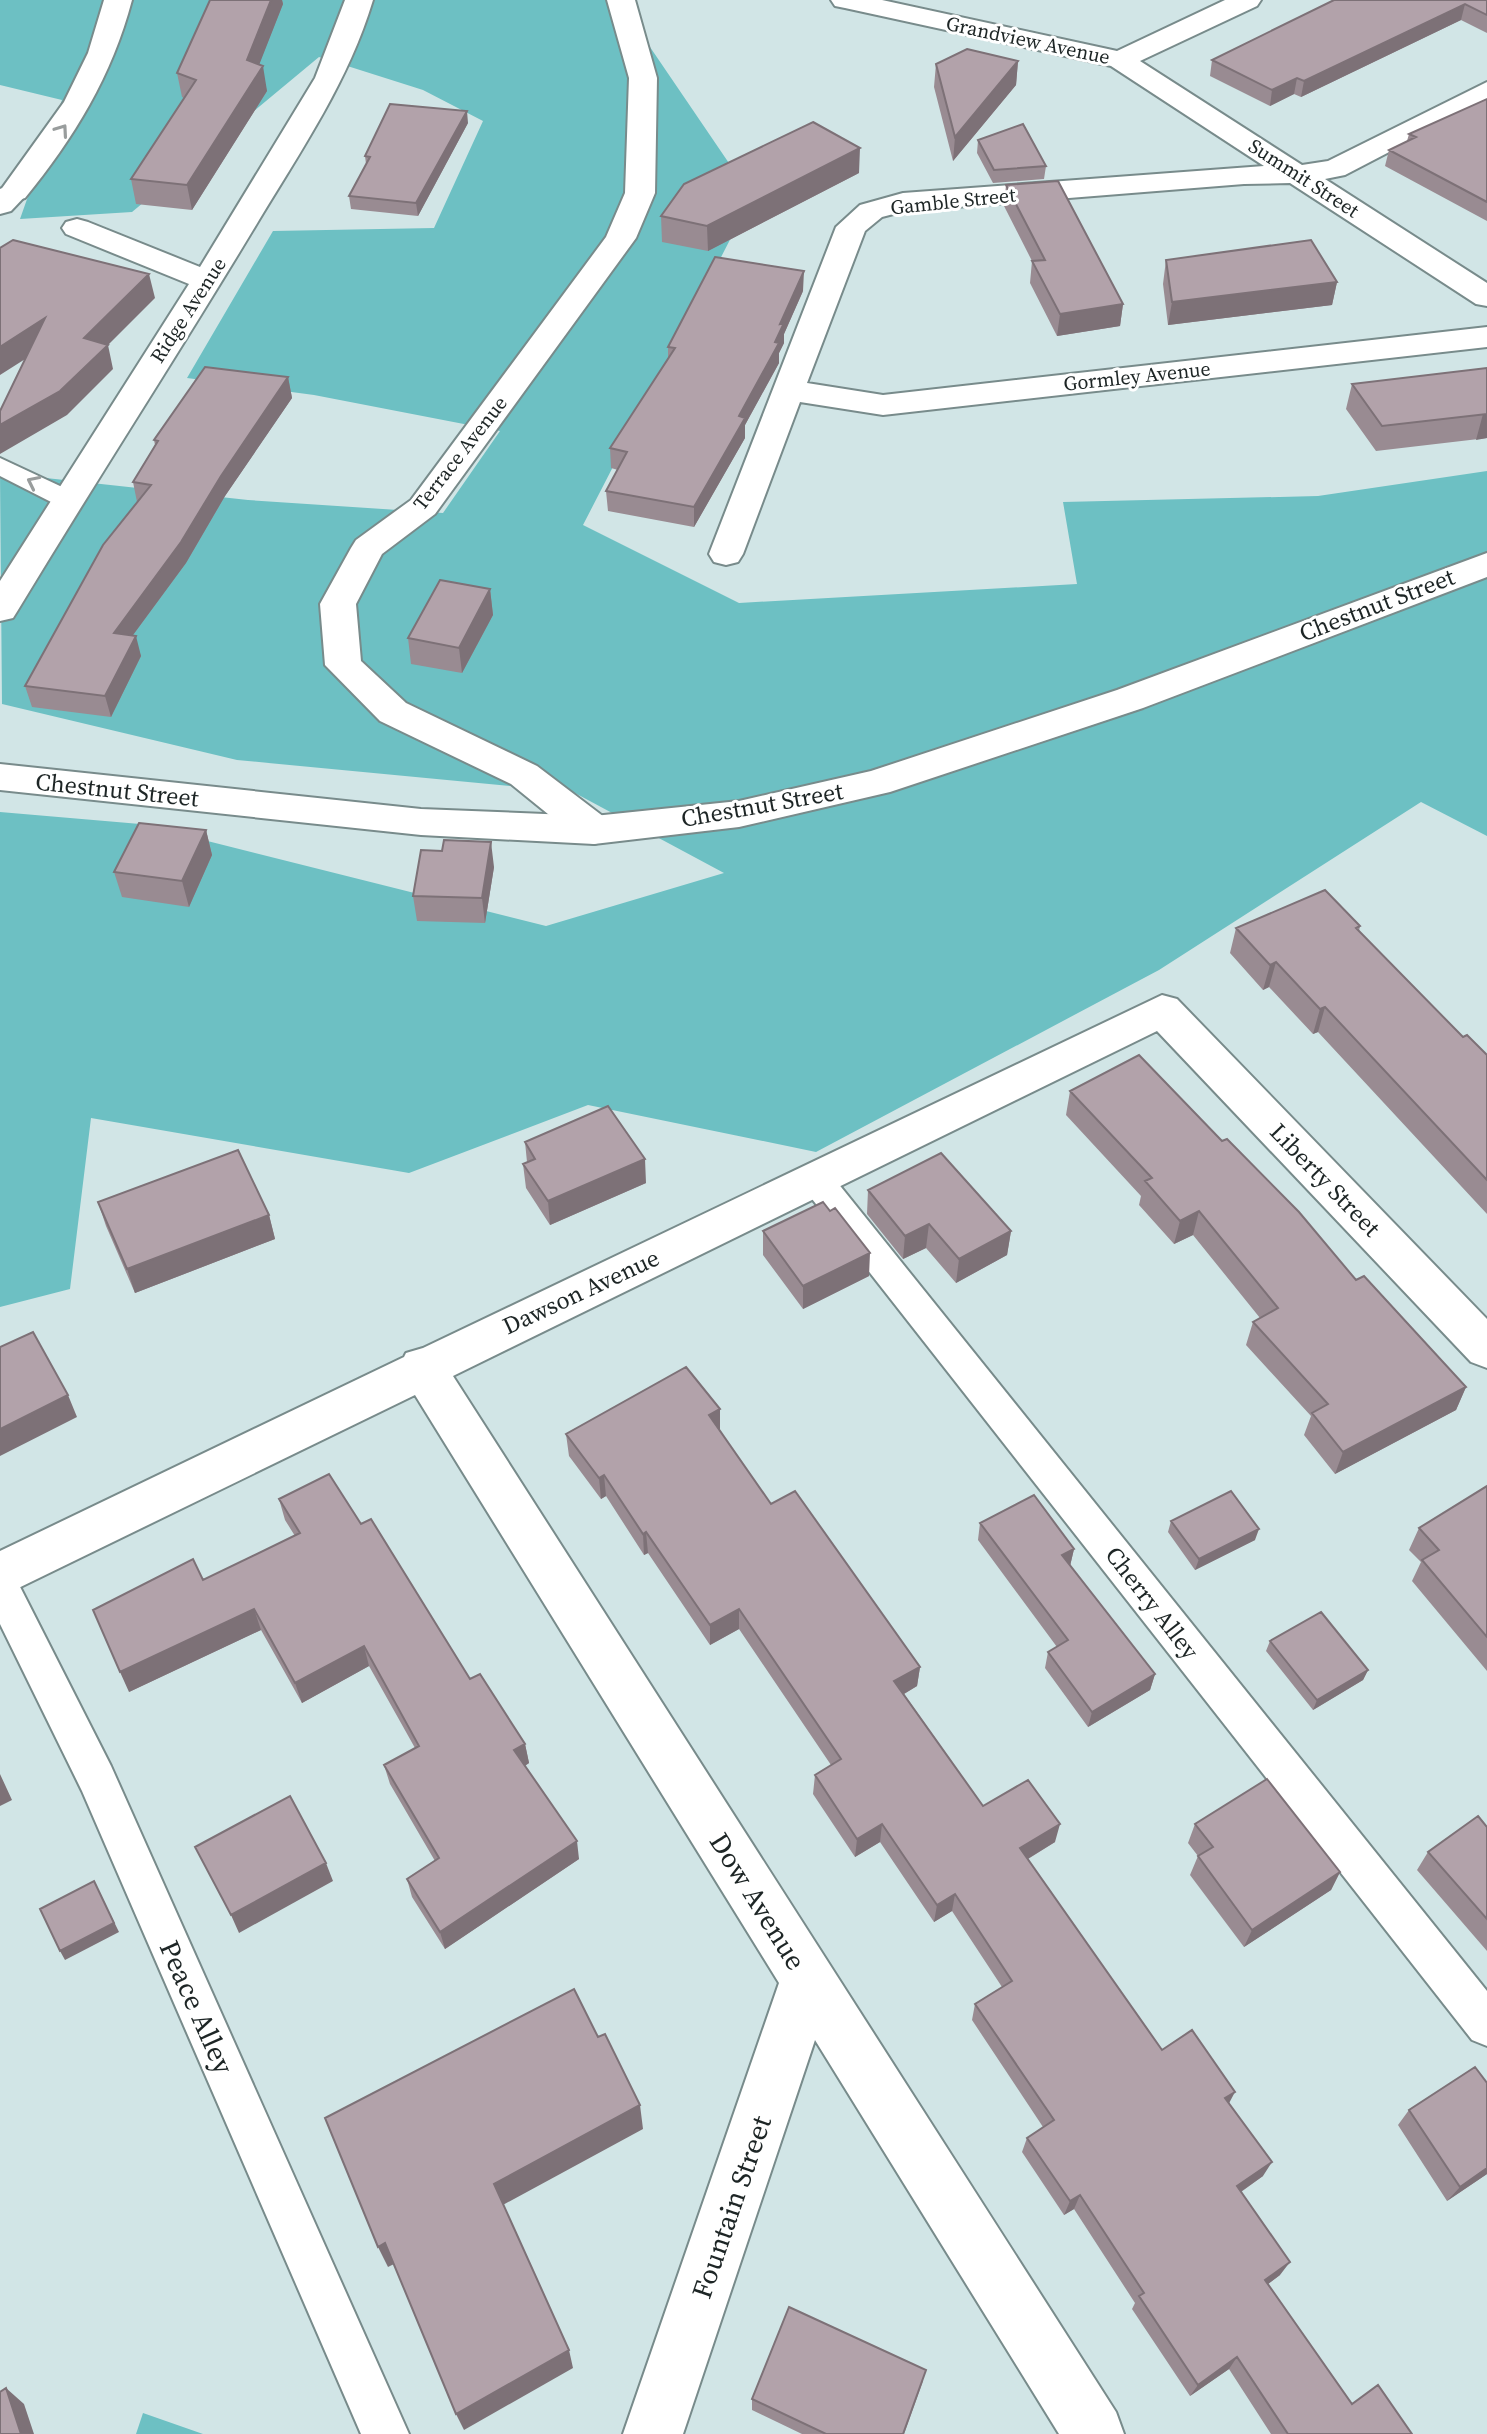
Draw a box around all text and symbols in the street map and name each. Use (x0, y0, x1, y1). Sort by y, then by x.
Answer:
street label: Grandview Avenue (943, 9, 1113, 71)
one-way arrow (52, 125, 67, 139)
street label: Summit Street (1243, 132, 1365, 224)
street label: Gamble Street (889, 180, 1017, 221)
street label: Ridge Avenue (143, 252, 233, 368)
street label: Gormley Avenue (1062, 354, 1212, 398)
street label: Terrace Avenue (406, 390, 514, 516)
one-way arrow (27, 477, 42, 492)
street label: Chestnut Street (1294, 560, 1459, 649)
street label: Chestnut Street (34, 765, 200, 814)
street label: Chestnut Street (678, 774, 846, 835)
street label: Liberty Street (1263, 1116, 1388, 1244)
street label: Dawson Avenue (497, 1241, 665, 1342)
street label: Cherry Alley (1098, 1539, 1207, 1667)
street label: Dow Avenue (701, 1825, 815, 1977)
street label: Peace Alley (151, 1934, 244, 2080)
street label: Fountain Street (682, 2110, 780, 2303)

